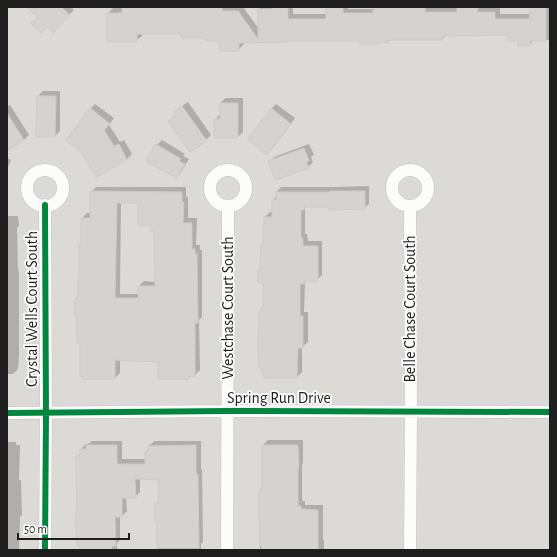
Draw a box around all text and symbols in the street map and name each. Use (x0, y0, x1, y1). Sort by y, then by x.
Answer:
street label: Crystal Wells Court South (24, 231, 41, 387)
street label: Belle Chase Court South (402, 235, 418, 383)
street label: Westchase Court South (220, 236, 236, 380)
street label: Spring Run Drive (227, 390, 331, 406)
scale bar (18, 515, 129, 541)
text: 50 m (24, 523, 47, 535)

